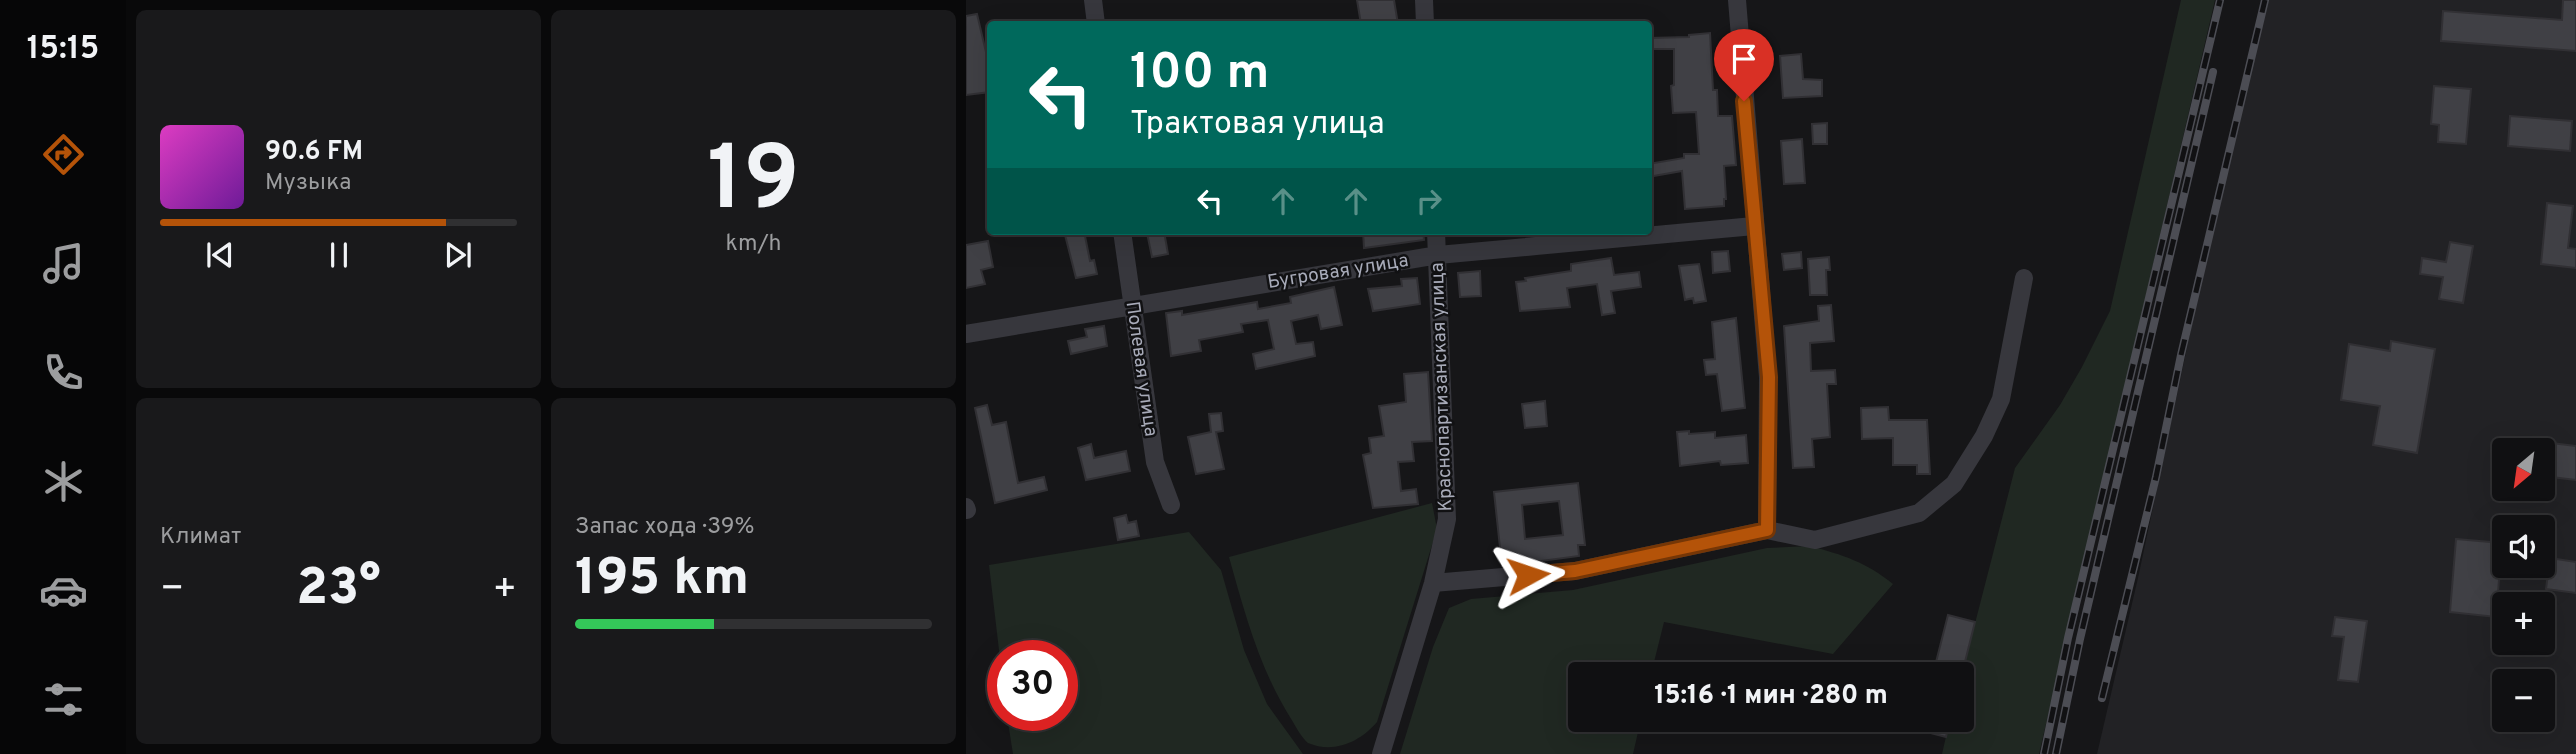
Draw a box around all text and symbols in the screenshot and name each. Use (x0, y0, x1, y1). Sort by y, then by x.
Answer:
pin (1714, 29, 1774, 101)
text: 15:15 (27, 30, 99, 70)
icon: arrive (1725, 40, 1763, 78)
text: 100 m (1130, 44, 1269, 106)
icon: left (1015, 49, 1106, 140)
text: Трактовая улица (1130, 105, 1385, 145)
text: 19 (707, 127, 800, 242)
icon: directions (39, 130, 88, 179)
text: 90.6 FM (265, 136, 363, 169)
text: Музыка (265, 169, 351, 198)
icon: left (1191, 182, 1229, 220)
icon: ahead (1264, 182, 1302, 220)
icon: ahead (1337, 182, 1375, 220)
icon: right (1410, 182, 1448, 220)
text: km/h (726, 230, 781, 259)
icon: previous (201, 236, 239, 274)
icon: pause (320, 236, 358, 274)
icon: next (439, 236, 477, 274)
icon: music (39, 239, 88, 288)
street label: Бугровая улица (1266, 249, 1410, 295)
street label: Краснопартизанская улица (1426, 262, 1458, 512)
street label: Полевая улица (1120, 300, 1162, 438)
icon: phone (39, 348, 88, 397)
north arrow (2492, 438, 2555, 500)
map controls (2492, 438, 2555, 732)
icon: climate (39, 457, 88, 506)
text: Запас хода · 39% (575, 513, 754, 542)
button: sound (2492, 515, 2555, 578)
text: Климат (160, 523, 241, 552)
position arrow (1491, 538, 1565, 612)
text: 195 km (575, 547, 749, 613)
text: 23° (296, 557, 381, 623)
icon: car (39, 566, 88, 615)
text: − (160, 566, 185, 615)
text: + (492, 566, 517, 615)
button: + (2492, 592, 2555, 655)
speed limit sign: 30 (987, 640, 1078, 731)
button: − (2492, 669, 2555, 732)
icon: filters (39, 675, 88, 724)
text: 15:16 · 1 мин · 280 m (1654, 680, 1888, 713)

